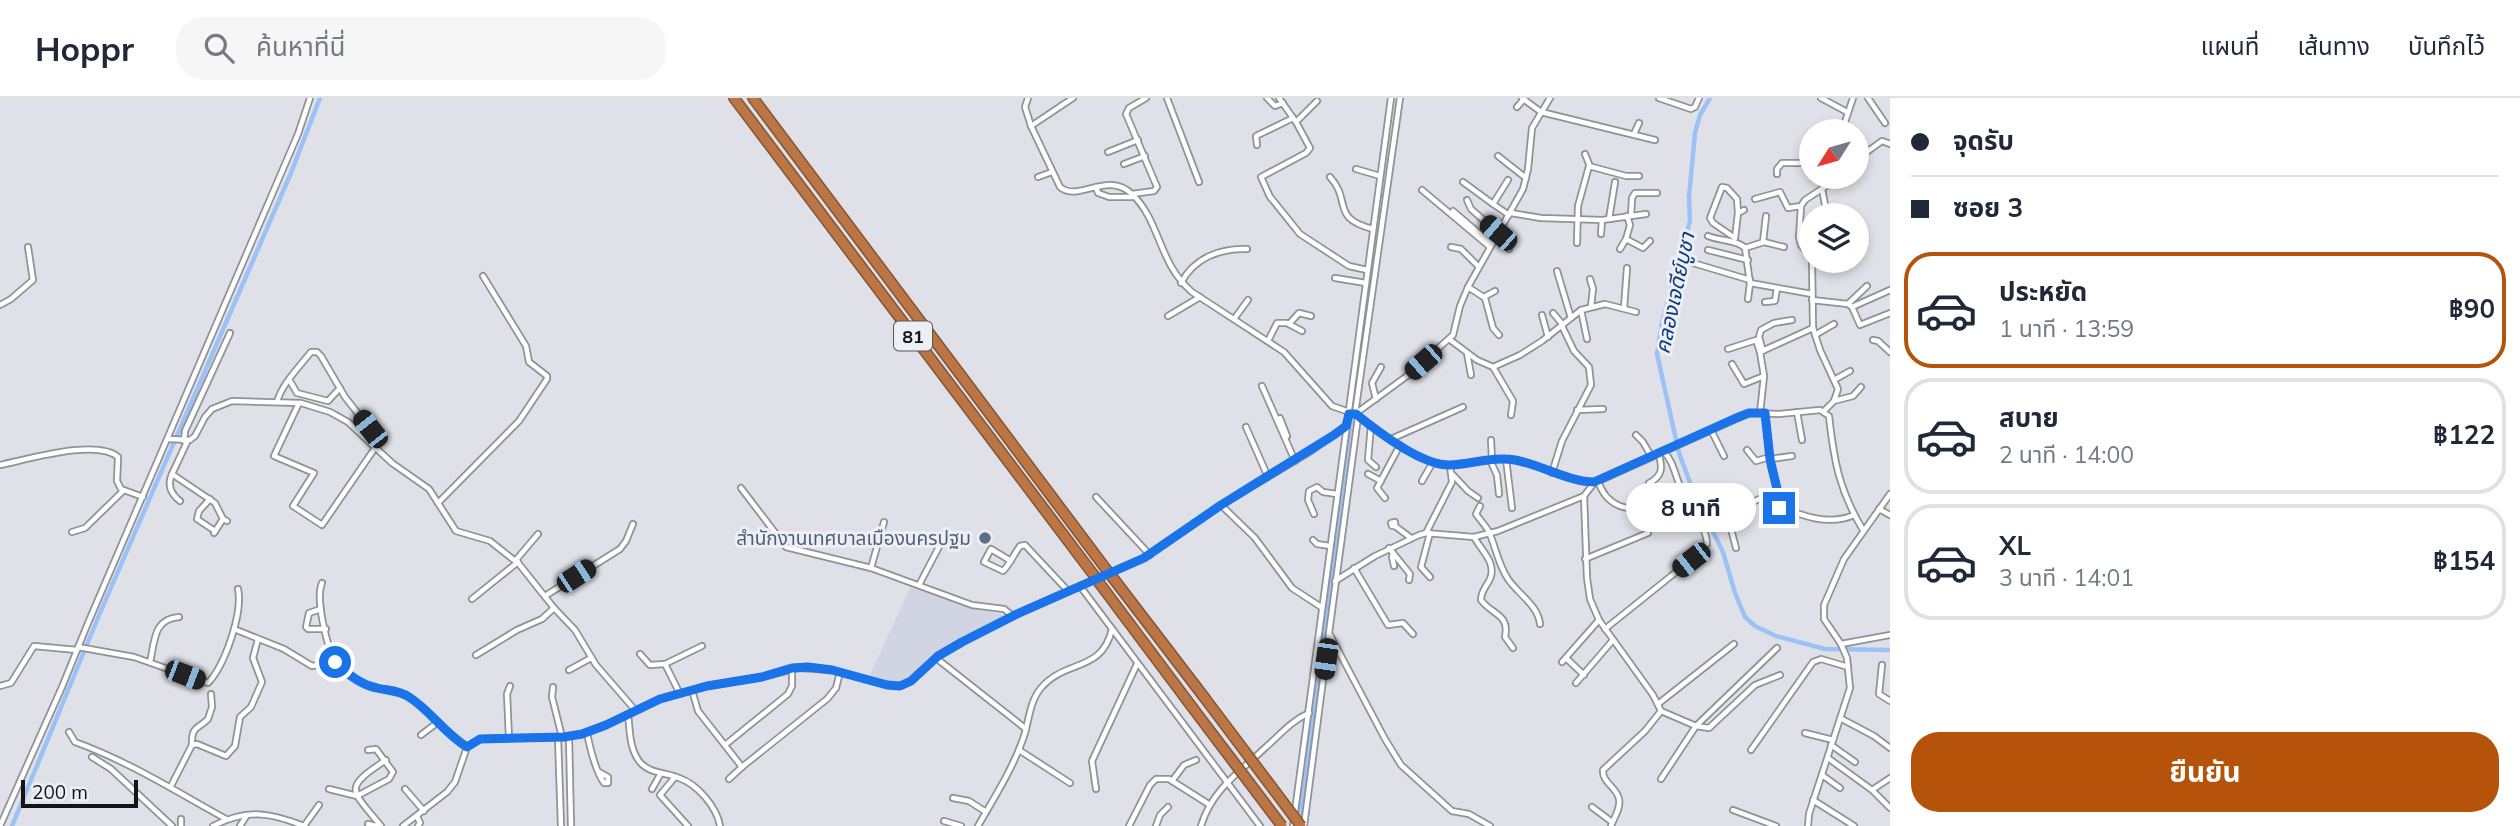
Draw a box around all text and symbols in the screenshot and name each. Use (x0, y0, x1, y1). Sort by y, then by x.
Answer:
search box (176, 17, 666, 80)
text: Hoppr (35, 28, 134, 69)
icon: search (200, 29, 238, 67)
text: ค้นหาที่นี่ (256, 30, 345, 63)
text: แผนที่ (2201, 31, 2259, 61)
text: เส้นทาง (2297, 31, 2370, 61)
text: บันทึกไว้ (2408, 31, 2485, 61)
north arrow (1799, 119, 1869, 189)
map controls (1799, 119, 1869, 273)
text: จุดรับ (1953, 124, 2014, 157)
text: ซอย 3 (1953, 191, 2023, 224)
button: layers (1799, 203, 1869, 273)
car (1476, 211, 1521, 255)
water label: คลองเจดีย์บูชา (1648, 229, 1701, 356)
text: ประหยัด (1999, 275, 2087, 308)
icon: car (1915, 279, 1978, 342)
text: ฿90 (2449, 292, 2495, 325)
text: 1 นาที · 13:59 (1999, 314, 2134, 343)
road number: 81 (894, 322, 932, 350)
car (1401, 340, 1446, 384)
text: สบาย (1999, 401, 2059, 434)
icon: car (1915, 405, 1978, 468)
car (349, 406, 392, 452)
text: ฿122 (2433, 418, 2495, 451)
text: 2 นาที · 14:00 (1999, 440, 2134, 469)
callout: 8 นาที (1625, 484, 1754, 532)
route end (1763, 492, 1795, 524)
text: 8 นาที (1661, 493, 1721, 522)
place label: สำนักงานเทศบาลเมืองนครปฐม (736, 526, 971, 550)
text: XL (1999, 529, 2031, 562)
marker: สำนักงานเทศบาลเมืองนครปฐม (977, 530, 993, 546)
icon: car (1915, 531, 1978, 594)
car (1668, 539, 1715, 581)
text: ฿154 (2433, 544, 2495, 577)
car (553, 556, 600, 596)
text: 3 นาที · 14:01 (1999, 563, 2134, 592)
car (1313, 637, 1340, 681)
route start (319, 646, 351, 678)
car (162, 658, 209, 692)
button: ยืนยัน (1911, 732, 2499, 812)
scale bar (21, 777, 138, 809)
text: 200 m (32, 780, 88, 804)

